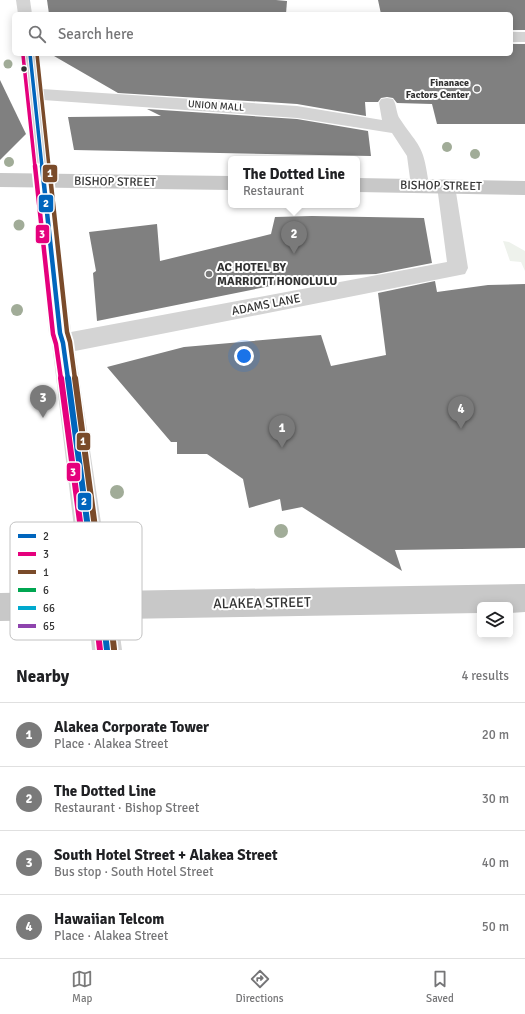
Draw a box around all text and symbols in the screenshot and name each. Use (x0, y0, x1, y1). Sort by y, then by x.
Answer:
search box (12, 12, 513, 56)
icon: search (26, 23, 48, 45)
text: Search here (58, 25, 134, 43)
unlabelled marker (19, 64, 29, 74)
place label: Finanace Factors Center (406, 77, 469, 101)
marker: Finanace Factors Center (472, 84, 482, 94)
street label: UNION MALL (187, 98, 245, 114)
popup (228, 156, 360, 208)
line badge: 1 (42, 164, 58, 183)
text: The Dotted Line (243, 165, 345, 183)
text: 1 (47, 167, 53, 180)
street label: BISHOP STREET (74, 174, 156, 190)
street label: BISHOP STREET (400, 178, 482, 194)
text: Restaurant (243, 183, 304, 199)
line badge: 2 (38, 194, 54, 213)
text: 2 (43, 197, 49, 210)
pin: 2 (281, 221, 307, 254)
line badge: 3 (35, 224, 50, 244)
text: 3 (39, 228, 45, 241)
place label: AC HOTEL BY MARRIOTT HONOLULU (217, 260, 337, 289)
marker: AC HOTEL BY MARRIOTT HONOLULU (204, 269, 214, 279)
street label: ADAMS LANE (230, 291, 302, 319)
your location (234, 346, 254, 366)
pin: 3 (30, 385, 56, 418)
pin: 4 (448, 396, 474, 429)
pin: 1 (269, 415, 295, 448)
line badge: 1 (76, 432, 91, 451)
text: 1 (80, 435, 86, 448)
line badge: 3 (66, 462, 81, 482)
text: 3 (70, 466, 76, 479)
line badge: 2 (77, 492, 92, 511)
text: 2 (81, 495, 87, 508)
legend (10, 522, 142, 640)
text: 2 (43, 530, 49, 543)
text: 3 (43, 548, 49, 561)
text: 1 (43, 566, 49, 579)
text: 6 (43, 584, 49, 597)
street label: ALAKEA STREET (213, 594, 311, 612)
text: 66 (43, 602, 55, 615)
map controls (477, 602, 513, 638)
button: layers (477, 602, 513, 638)
text: 65 (43, 620, 55, 633)
text: Nearby (16, 666, 69, 687)
text: 4 results (461, 668, 509, 684)
text: Alakea Corporate Tower (54, 718, 209, 736)
text: 1 (25, 727, 33, 743)
text: 20 m (482, 727, 509, 743)
text: Place · Alakea Street (54, 736, 168, 752)
text: The Dotted Line (54, 782, 156, 800)
text: 2 (25, 791, 33, 807)
text: 30 m (482, 791, 509, 807)
text: Restaurant · Bishop Street (54, 800, 199, 816)
text: South Hotel Street + Alakea Street (54, 846, 278, 864)
text: 3 (25, 855, 33, 871)
text: 40 m (482, 855, 509, 871)
text: Bus stop · South Hotel Street (54, 864, 213, 880)
text: Hawaiian Telcom (54, 910, 164, 928)
text: 4 (25, 919, 33, 935)
text: 50 m (482, 919, 509, 935)
text: Place · Alakea Street (54, 928, 168, 944)
tab: Map (71, 968, 93, 1005)
tab: Directions (236, 968, 284, 1005)
tab: Saved (426, 968, 454, 1005)

